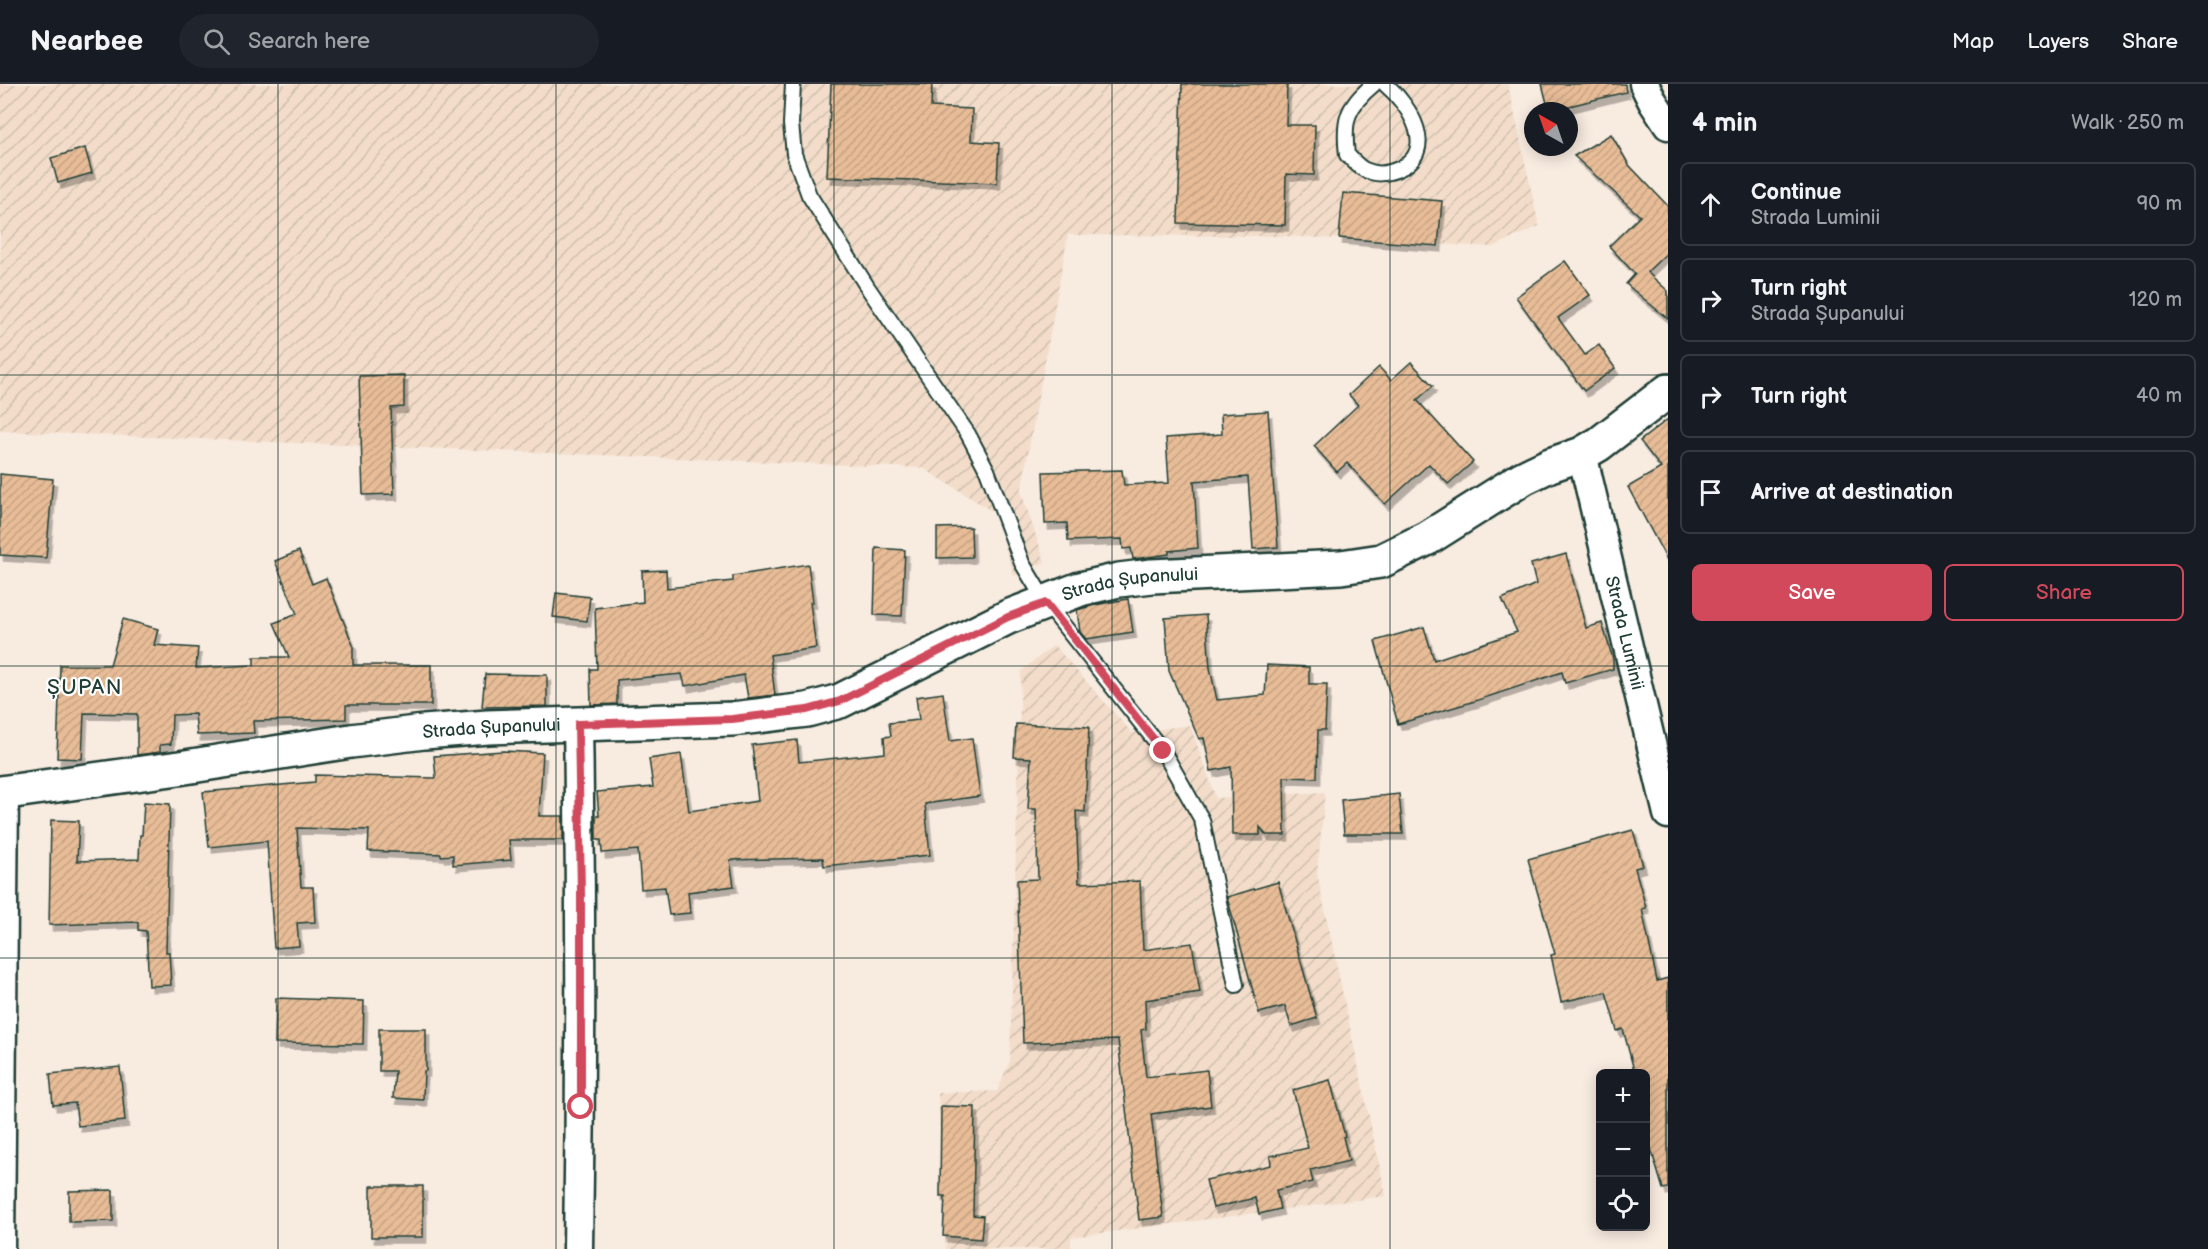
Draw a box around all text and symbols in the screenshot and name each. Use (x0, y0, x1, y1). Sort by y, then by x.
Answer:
search box (179, 14, 599, 68)
text: Nearbee (30, 25, 143, 58)
icon: search (200, 25, 233, 58)
text: Search here (248, 28, 370, 55)
text: Map (1952, 29, 1994, 54)
text: Layers (2027, 29, 2089, 54)
text: Share (2122, 29, 2178, 54)
north arrow (1524, 102, 1578, 156)
text: 4 min (1692, 108, 1757, 139)
text: Walk · 250 m (2071, 111, 2184, 135)
text: Continue (1751, 179, 1841, 206)
icon: ahead (1694, 188, 1727, 221)
text: 90 m (2137, 192, 2182, 216)
text: Strada Luminii (1751, 206, 1880, 230)
text: Turn right (1751, 275, 1847, 302)
icon: right (1694, 284, 1727, 317)
text: 120 m (2129, 288, 2182, 312)
text: Strada Șupanului (1751, 302, 1904, 326)
icon: right (1694, 380, 1727, 413)
text: Turn right (1751, 383, 1847, 410)
text: 40 m (2136, 384, 2182, 408)
icon: arrive (1694, 476, 1727, 509)
text: Arrive at destination (1751, 479, 1953, 506)
street label: Strada Șupanului (1059, 564, 1199, 606)
button: Save (1692, 564, 1932, 621)
button: Share (1944, 564, 2184, 621)
street label: Strada Luminii (1601, 574, 1648, 692)
district label: ȘUPAN (47, 675, 123, 700)
street label: Strada Șupanului (422, 715, 561, 743)
route end (1149, 737, 1175, 763)
map controls (1596, 1069, 1650, 1231)
button: + (1596, 1069, 1650, 1123)
route start (567, 1093, 593, 1119)
button: − (1596, 1123, 1650, 1177)
button: locate (1596, 1177, 1650, 1231)

